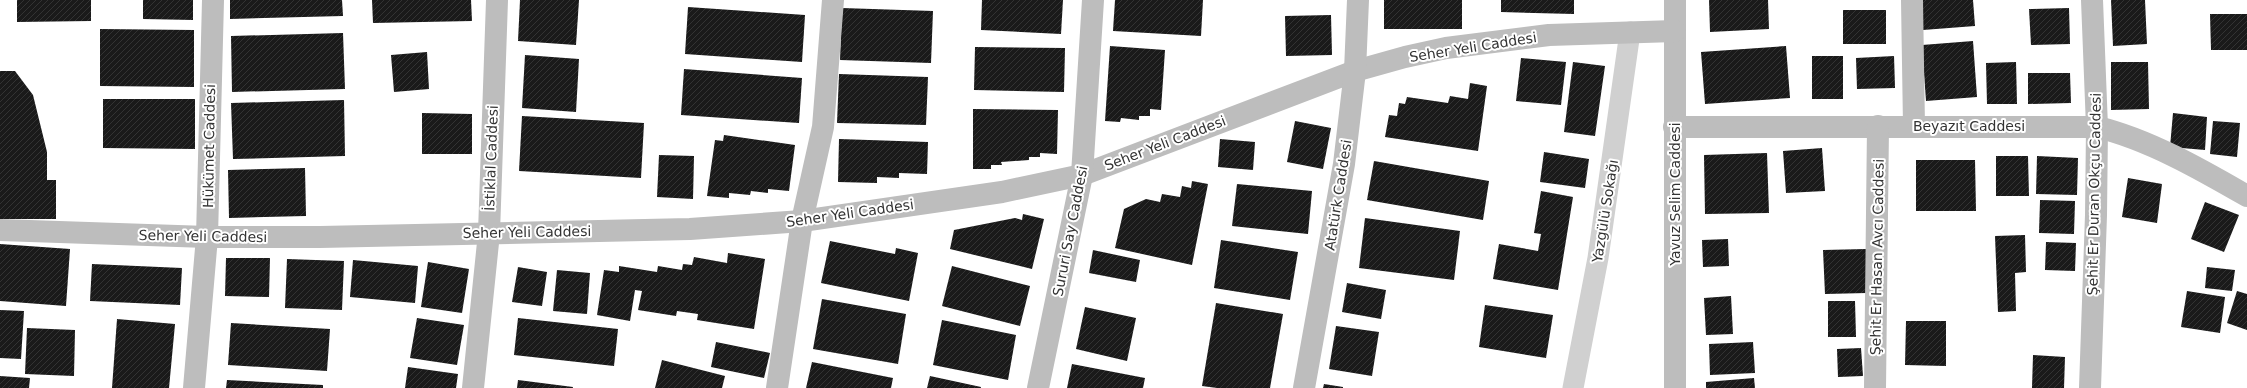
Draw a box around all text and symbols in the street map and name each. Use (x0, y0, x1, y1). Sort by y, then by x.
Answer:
street label: Seher Yeli Caddesi (1408, 29, 1538, 65)
street label: Hükümet Caddesi (200, 84, 218, 208)
street label: Şehit Er Duran Okçu Caddesi (2084, 93, 2104, 295)
street label: İstiklal Caddesi (480, 105, 501, 211)
street label: Seher Yeli Caddesi (1102, 112, 1228, 174)
street label: Beyazıt Caddesi (1913, 118, 2025, 134)
street label: Yavuz Selim Caddesi (1667, 122, 1683, 267)
street label: Atatürk Caddesi (1321, 138, 1355, 252)
street label: Yazgülü Sokağı (1589, 158, 1621, 265)
street label: Şehit Er Hasan Avcı Caddesi (1867, 159, 1887, 355)
street label: Sururi Say Caddesi (1049, 164, 1091, 298)
street label: Seher Yeli Caddesi (785, 196, 915, 230)
street label: Seher Yeli Caddesi (463, 223, 591, 241)
street label: Seher Yeli Caddesi (139, 227, 267, 245)

